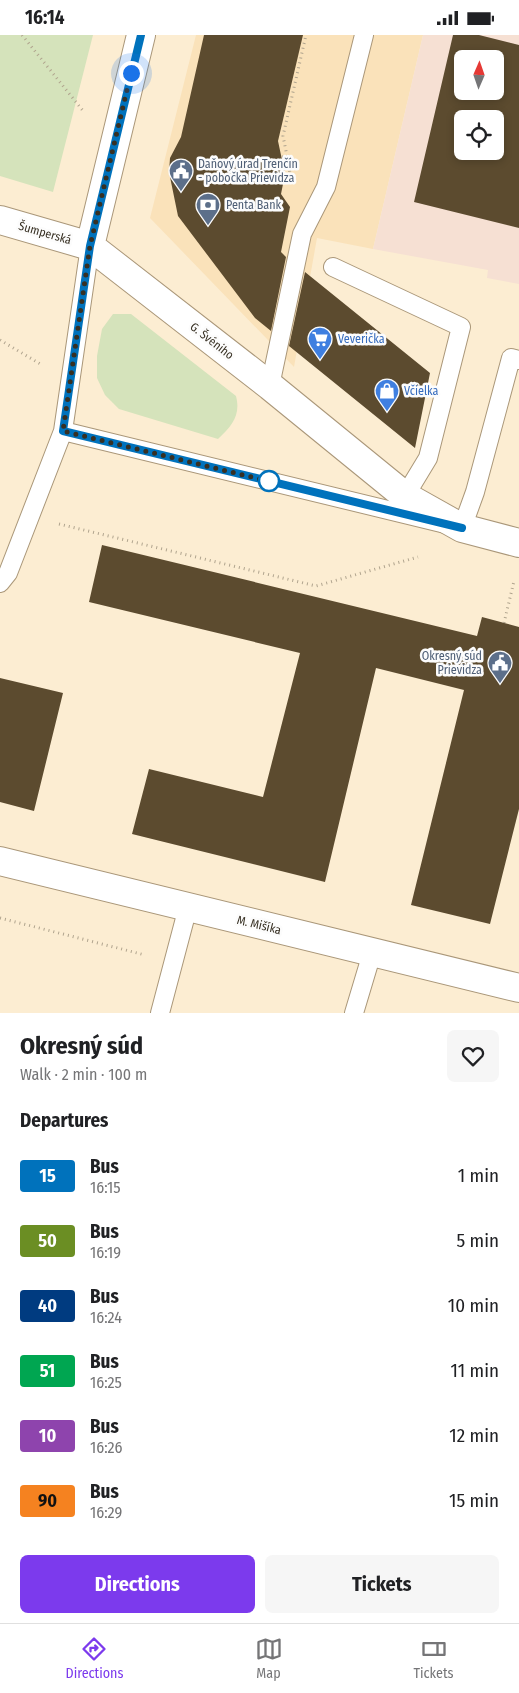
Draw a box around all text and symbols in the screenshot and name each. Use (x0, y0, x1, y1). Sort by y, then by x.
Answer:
text: 16:14 (25, 6, 64, 29)
north arrow (454, 50, 504, 100)
map controls (454, 50, 504, 160)
your location (119, 61, 144, 86)
button: locate (454, 110, 504, 160)
place label: Daňový úrad Trenčín - pobočka Prievidza (198, 157, 298, 185)
public building icon: Daňový úrad Trenčín - pobočka Prievidza (168, 158, 194, 192)
bank icon: Penta Bank (195, 192, 221, 226)
place label: Penta Bank (226, 198, 281, 212)
street label: Šumperská (17, 218, 73, 247)
street label: G. Švéniho (187, 319, 237, 362)
supermarket icon: Veverička (307, 326, 333, 360)
place label: Veverička (338, 332, 385, 346)
shop icon: Včielka (374, 378, 400, 412)
place label: Včielka (404, 384, 438, 398)
unlabelled marker (258, 470, 280, 492)
place label: Okresný súd Prievidza (422, 649, 482, 677)
public building icon: Okresný súd Prievidza (487, 650, 513, 684)
street label: M. Mišíka (235, 913, 283, 937)
button: heart (447, 1030, 499, 1082)
text: Okresný súd (20, 1032, 143, 1060)
text: Walk · 2 min · 100 m (20, 1065, 147, 1084)
text: Departures (20, 1109, 108, 1132)
text: Bus (90, 1155, 119, 1178)
text: 1 min (458, 1164, 499, 1187)
text: 15 (39, 1165, 56, 1187)
text: 16:15 (90, 1178, 121, 1197)
text: Bus (90, 1220, 119, 1243)
text: 5 min (456, 1229, 499, 1252)
text: 50 (38, 1230, 57, 1252)
text: 16:19 (90, 1243, 121, 1262)
text: Bus (90, 1285, 119, 1308)
text: 10 min (448, 1294, 499, 1317)
text: 40 (38, 1295, 57, 1317)
text: 16:24 (90, 1308, 122, 1327)
text: Bus (90, 1350, 119, 1373)
text: 11 min (451, 1359, 499, 1382)
text: 51 (40, 1360, 55, 1382)
text: 16:25 (90, 1373, 122, 1392)
text: Bus (90, 1415, 119, 1438)
text: 12 min (449, 1424, 499, 1447)
text: 10 (39, 1425, 56, 1447)
text: 16:26 (90, 1438, 123, 1457)
text: Bus (90, 1480, 119, 1503)
text: 15 min (449, 1489, 499, 1512)
text: 90 (38, 1490, 57, 1512)
text: 16:29 (90, 1503, 122, 1522)
button: Directions (20, 1555, 255, 1613)
button: Tickets (265, 1555, 499, 1613)
tab: Directions (66, 1635, 123, 1682)
tab: Map (255, 1635, 283, 1682)
tab: Tickets (414, 1635, 453, 1682)

